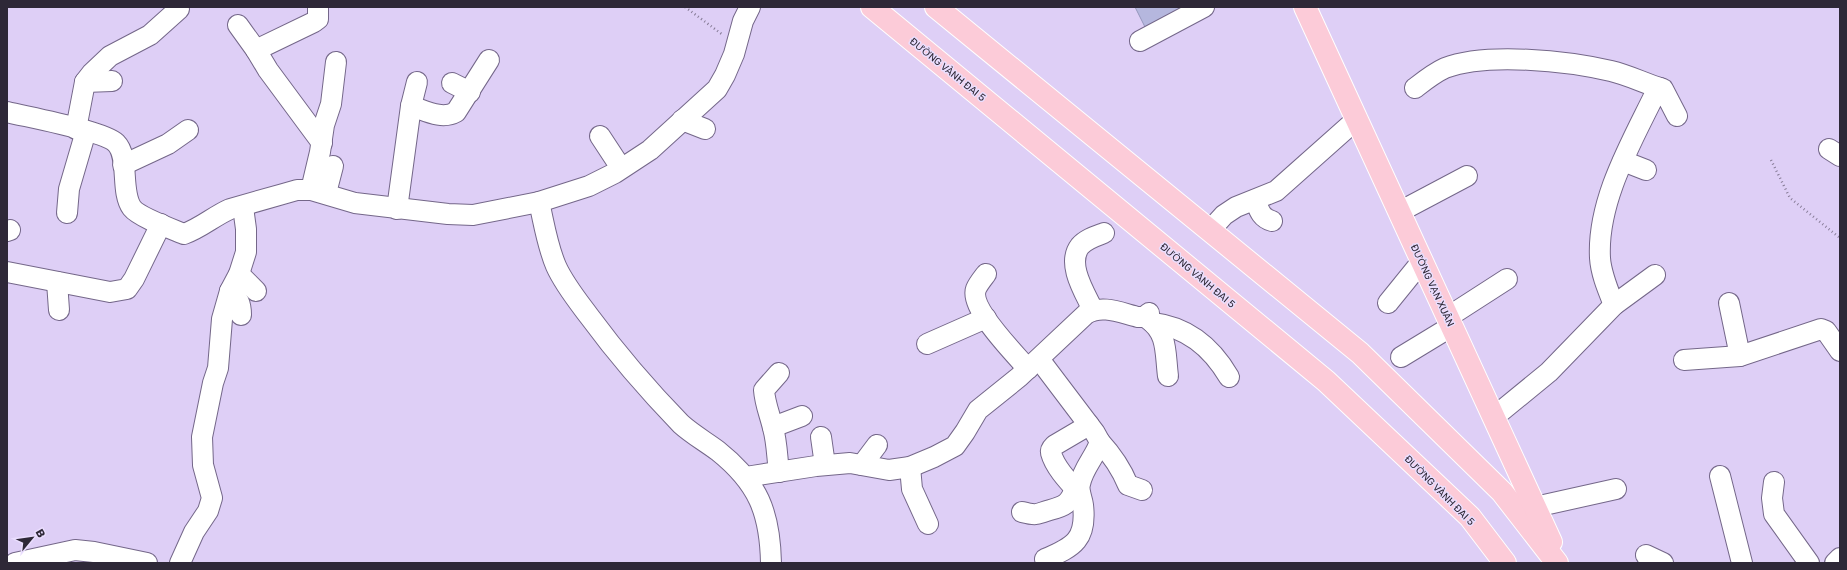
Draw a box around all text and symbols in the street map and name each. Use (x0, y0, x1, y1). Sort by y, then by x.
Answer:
street label: ĐƯỜNG VÀNH ĐAI 5 (907, 35, 988, 104)
street label: ĐƯỜNG VÀNH ĐAI 5 (1157, 240, 1238, 311)
street label: ĐƯỜNG VẠN XUÂN (1408, 242, 1457, 329)
street label: ĐƯỜNG VÀNH ĐAI 5 (1402, 453, 1478, 528)
north arrow (12, 518, 52, 558)
text: B (33, 527, 48, 540)

